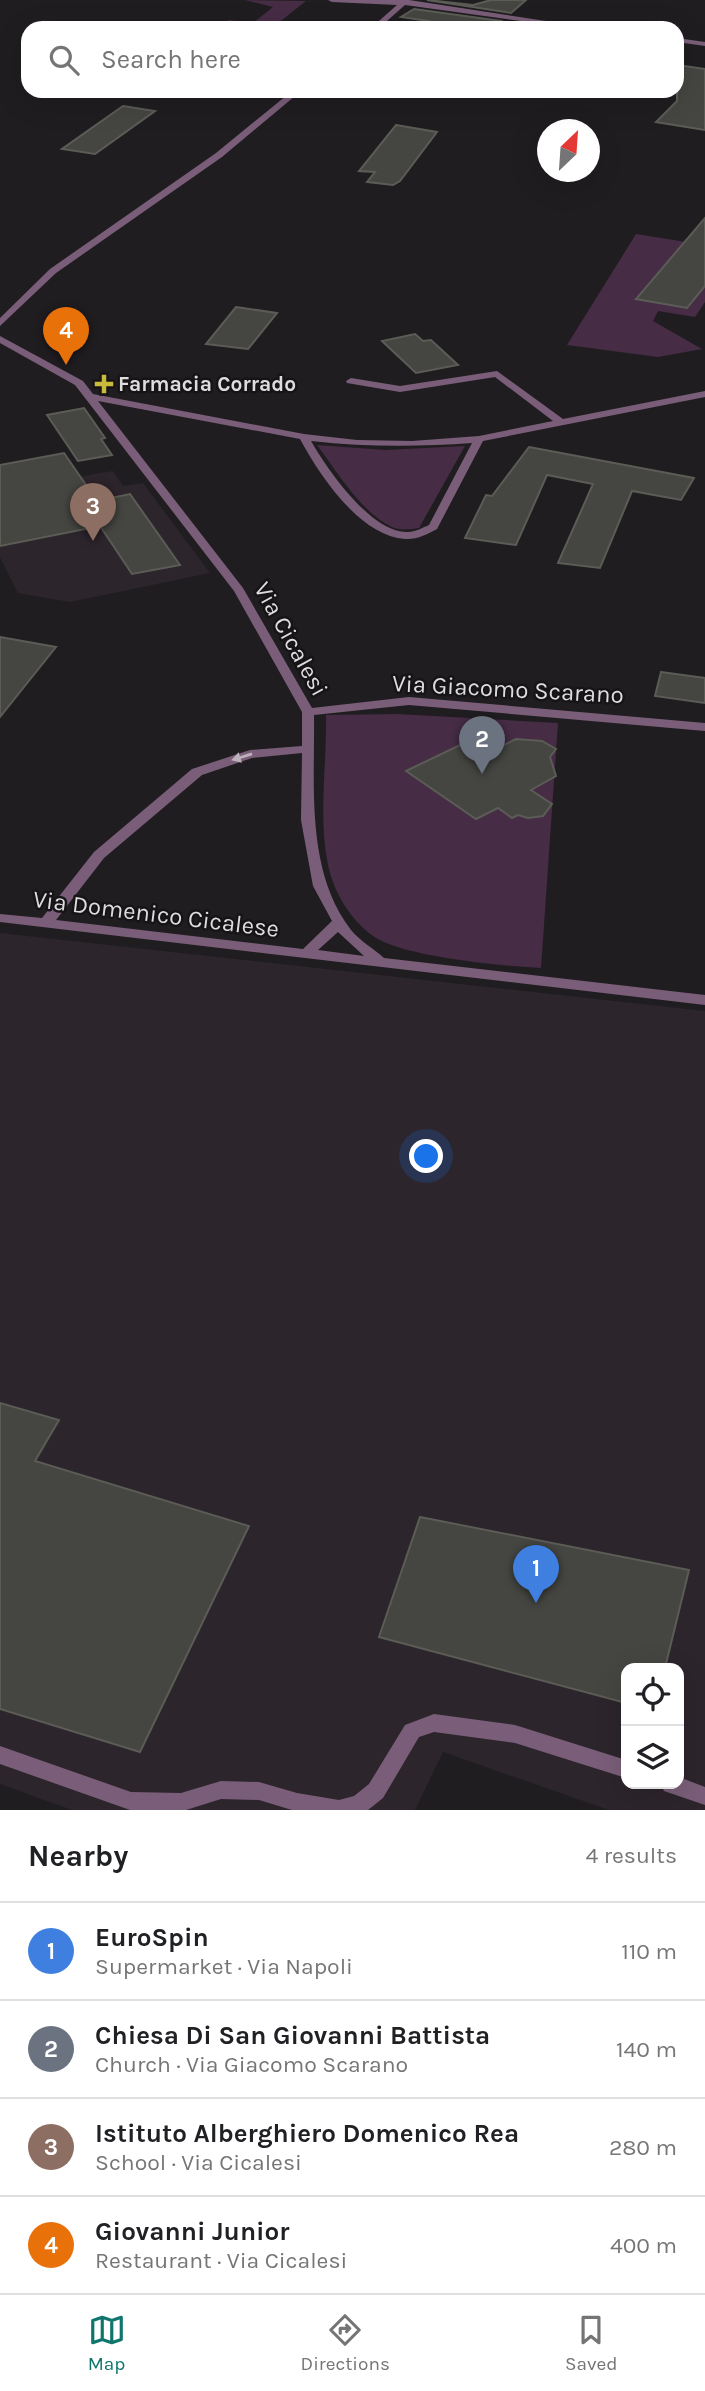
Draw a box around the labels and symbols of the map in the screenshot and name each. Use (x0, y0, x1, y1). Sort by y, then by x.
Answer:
north arrow (537, 119, 600, 182)
pin: 4 (43, 307, 89, 365)
place label: Farmacia Corrado (118, 372, 296, 396)
marker: Farmacia Corrado (96, 376, 112, 392)
pin: 3 (70, 483, 116, 541)
street label: Via Cicalesi (248, 577, 334, 701)
street label: Via Giacomo Scarano (392, 669, 624, 709)
pin: 2 (459, 716, 505, 774)
one-way arrow (231, 752, 252, 762)
street label: Via Domenico Cicalese (31, 885, 281, 943)
your location (409, 1139, 443, 1173)
pin: 1 (513, 1545, 559, 1603)

